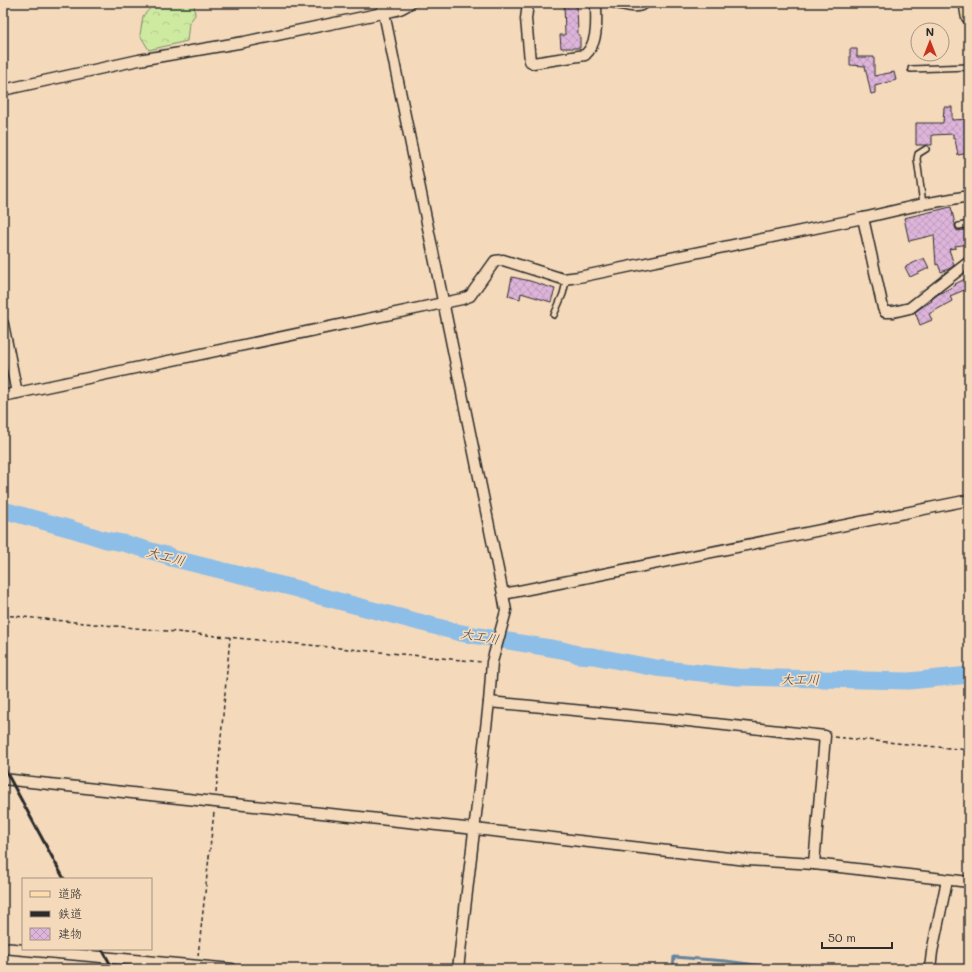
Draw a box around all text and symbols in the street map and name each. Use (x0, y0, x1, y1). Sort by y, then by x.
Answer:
north arrow (910, 22, 950, 62)
text: N (926, 24, 934, 39)
water label: 大工川 (145, 542, 187, 569)
water label: 大工川 (459, 624, 501, 647)
water label: 大工川 (780, 670, 820, 687)
legend (22, 878, 152, 950)
text: 道路 (58, 885, 82, 901)
text: 鉄道 (58, 905, 82, 921)
scale bar (822, 924, 892, 950)
text: 建物 (58, 925, 82, 941)
text: 50 m (828, 929, 856, 945)

